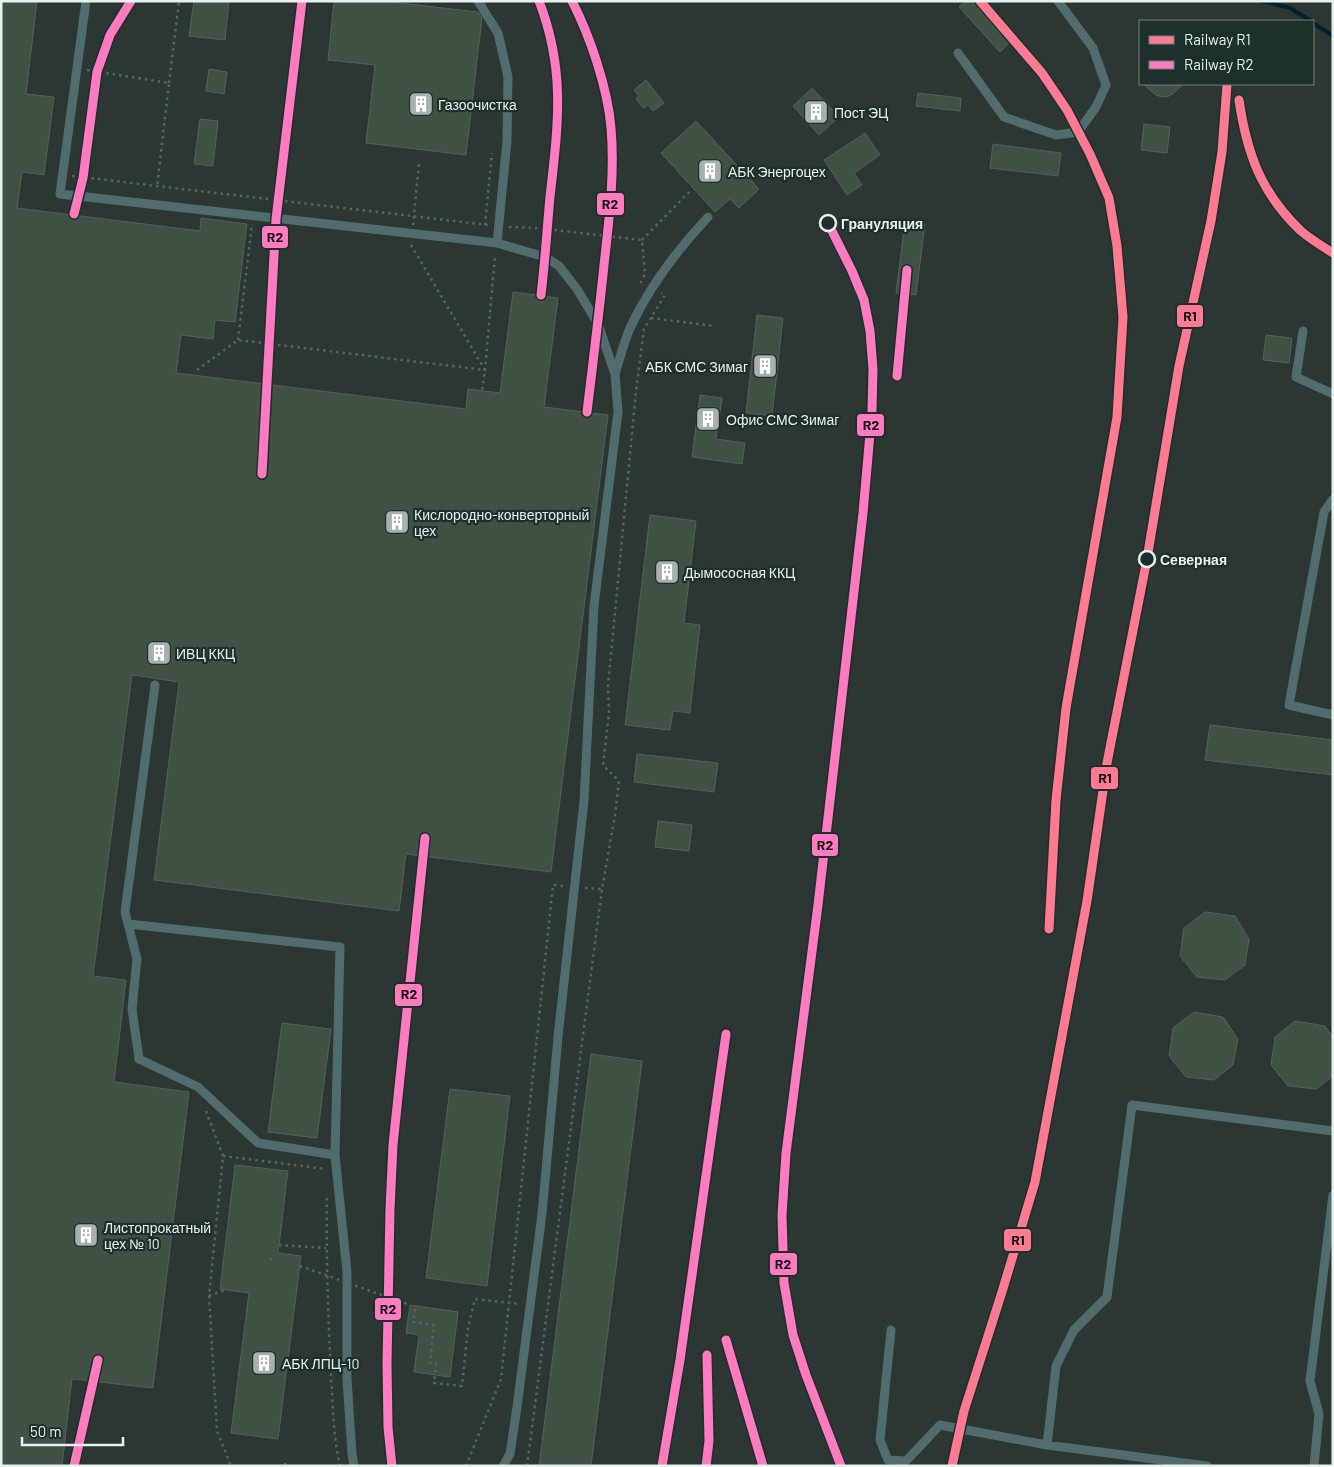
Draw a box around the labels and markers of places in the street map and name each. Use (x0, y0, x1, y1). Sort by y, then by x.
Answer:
building icon: Газоочистка (408, 91, 434, 117)
place label: Газоочистка (438, 96, 517, 113)
building icon: Пост ЭЦ (803, 99, 829, 125)
place label: Пост ЭЦ (834, 104, 889, 121)
building icon: АБК Энергоцех (697, 158, 723, 184)
place label: АБК Энергоцех (728, 163, 826, 180)
marker: Грануляция (819, 214, 837, 232)
place label: Грануляция (841, 215, 923, 232)
building icon: АБК СМС Зимаг (752, 353, 778, 379)
place label: АБК СМС Зимаг (645, 358, 748, 375)
building icon: Офис СМС Зимаг (695, 406, 721, 432)
place label: Офис СМС Зимаг (726, 411, 839, 428)
place label: Кислородно-конверторный цех (414, 506, 589, 539)
building icon: Кислородно-конверторный цех (384, 509, 410, 535)
marker: Северная (1138, 550, 1156, 568)
place label: Северная (1160, 551, 1227, 568)
building icon: Дымососная ККЦ (654, 559, 680, 585)
place label: Дымососная ККЦ (684, 564, 796, 581)
building icon: ИВЦ ККЦ (146, 640, 172, 666)
place label: ИВЦ ККЦ (176, 645, 236, 662)
place label: Листопрокатный цех № 10 (104, 1219, 211, 1252)
building icon: Листопрокатный цех № 10 (73, 1222, 99, 1248)
building icon: АБК ЛПЦ-10 (251, 1350, 277, 1376)
place label: АБК ЛПЦ-10 (282, 1355, 359, 1372)

